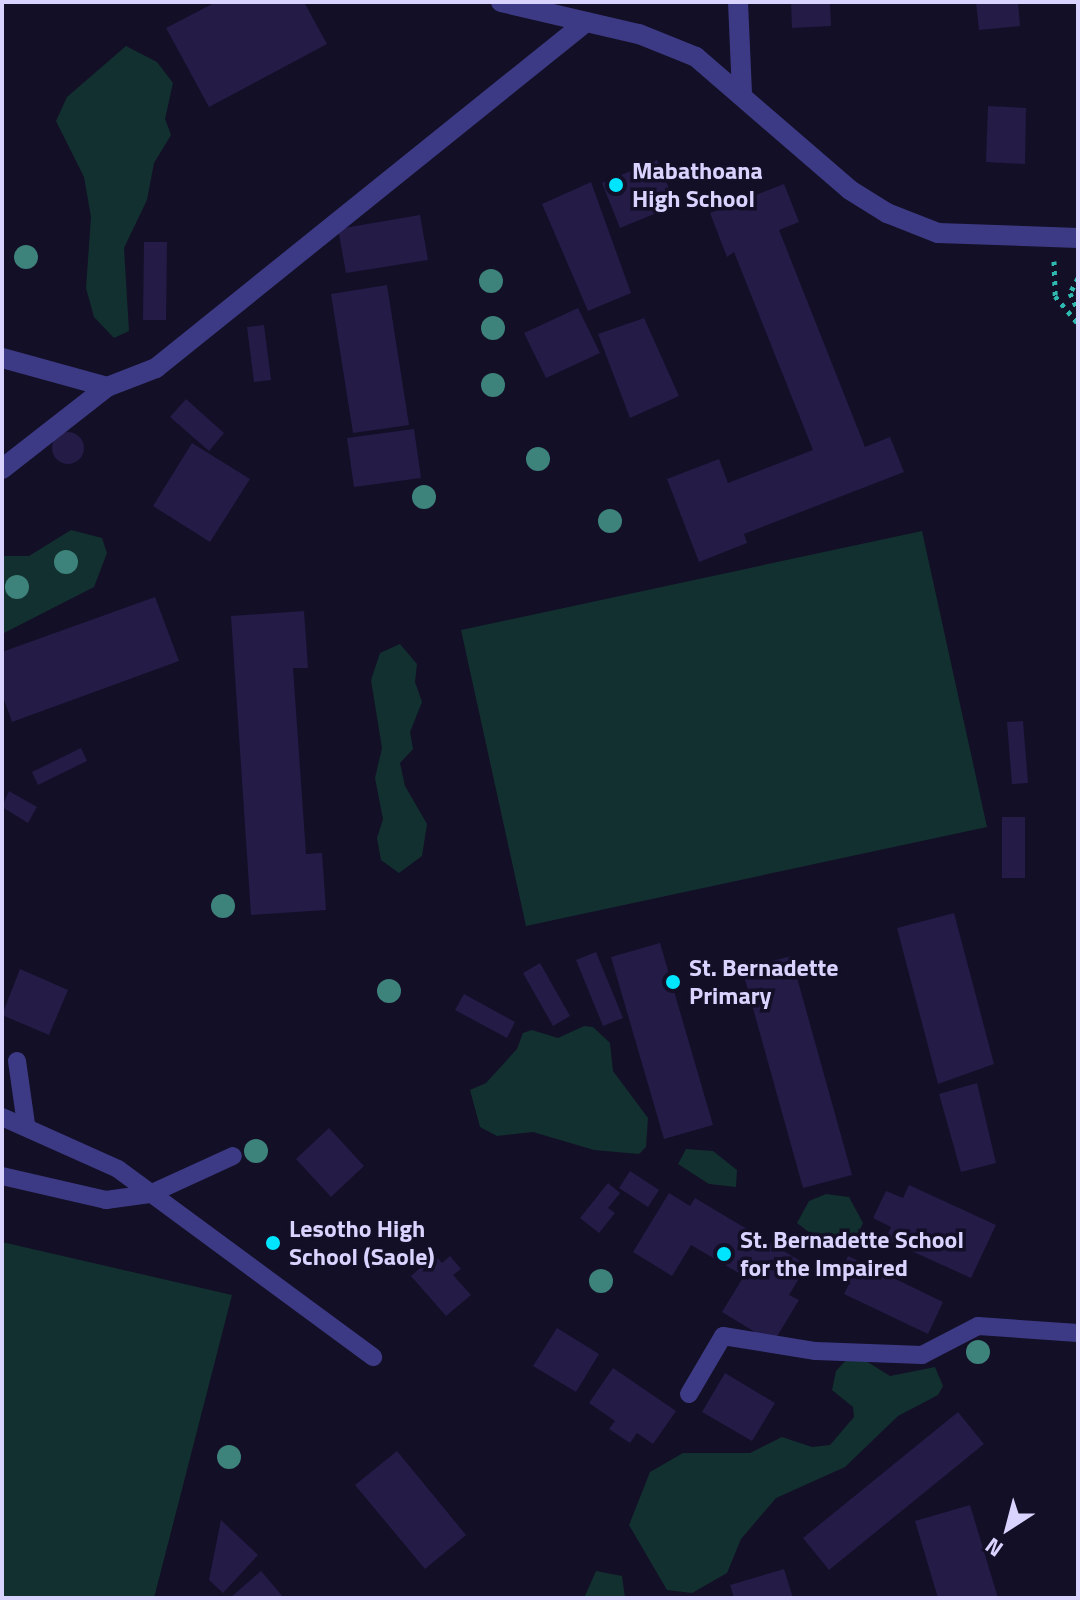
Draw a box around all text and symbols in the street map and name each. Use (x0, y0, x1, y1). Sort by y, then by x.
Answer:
place label: Mabathoana High School (632, 157, 763, 213)
marker: Mabathoana High School (607, 176, 625, 194)
place label: St. Bernadette Primary (689, 954, 839, 1010)
marker: St. Bernadette Primary (664, 973, 682, 991)
place label: Lesotho High School (Saole) (289, 1215, 435, 1271)
place label: St. Bernadette School for the Impaired (740, 1226, 964, 1282)
marker: Lesotho High School (Saole) (264, 1234, 282, 1252)
marker: St. Bernadette School for the Impaired (715, 1245, 733, 1263)
north arrow (968, 1488, 1048, 1568)
text: N (978, 1529, 1010, 1566)

